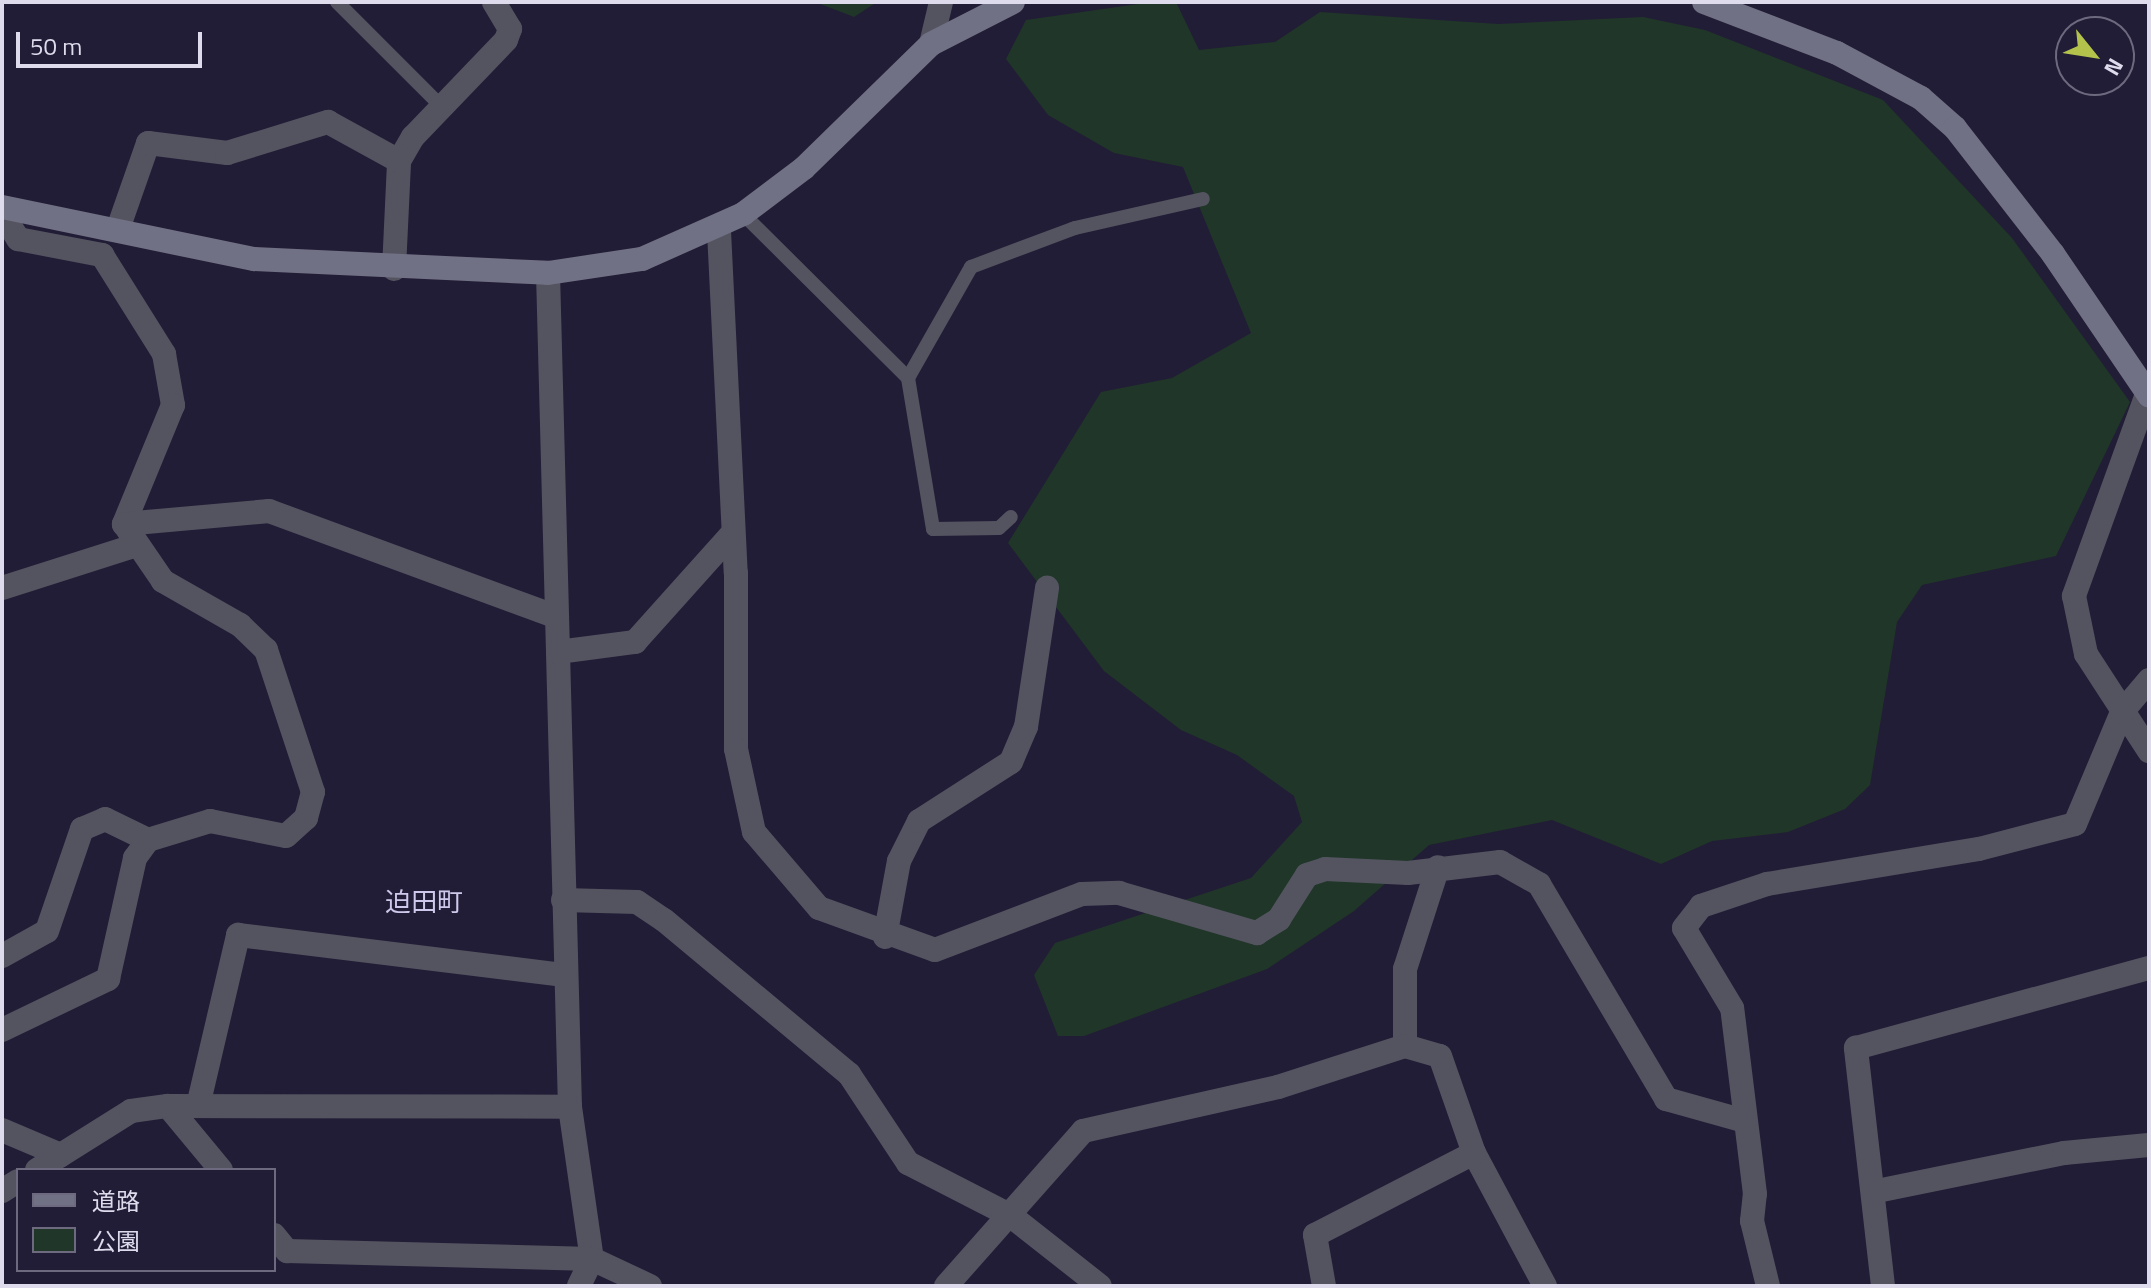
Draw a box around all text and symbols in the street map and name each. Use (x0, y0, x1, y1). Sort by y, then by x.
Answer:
scale bar (20, 16, 206, 66)
north arrow (2055, 16, 2135, 96)
text: 50 m (30, 28, 82, 64)
text: N (2096, 52, 2133, 82)
district label: 迫田町 (385, 886, 463, 918)
legend (16, 1168, 276, 1272)
text: 道路 (92, 1183, 140, 1219)
text: 公園 (92, 1223, 140, 1259)

